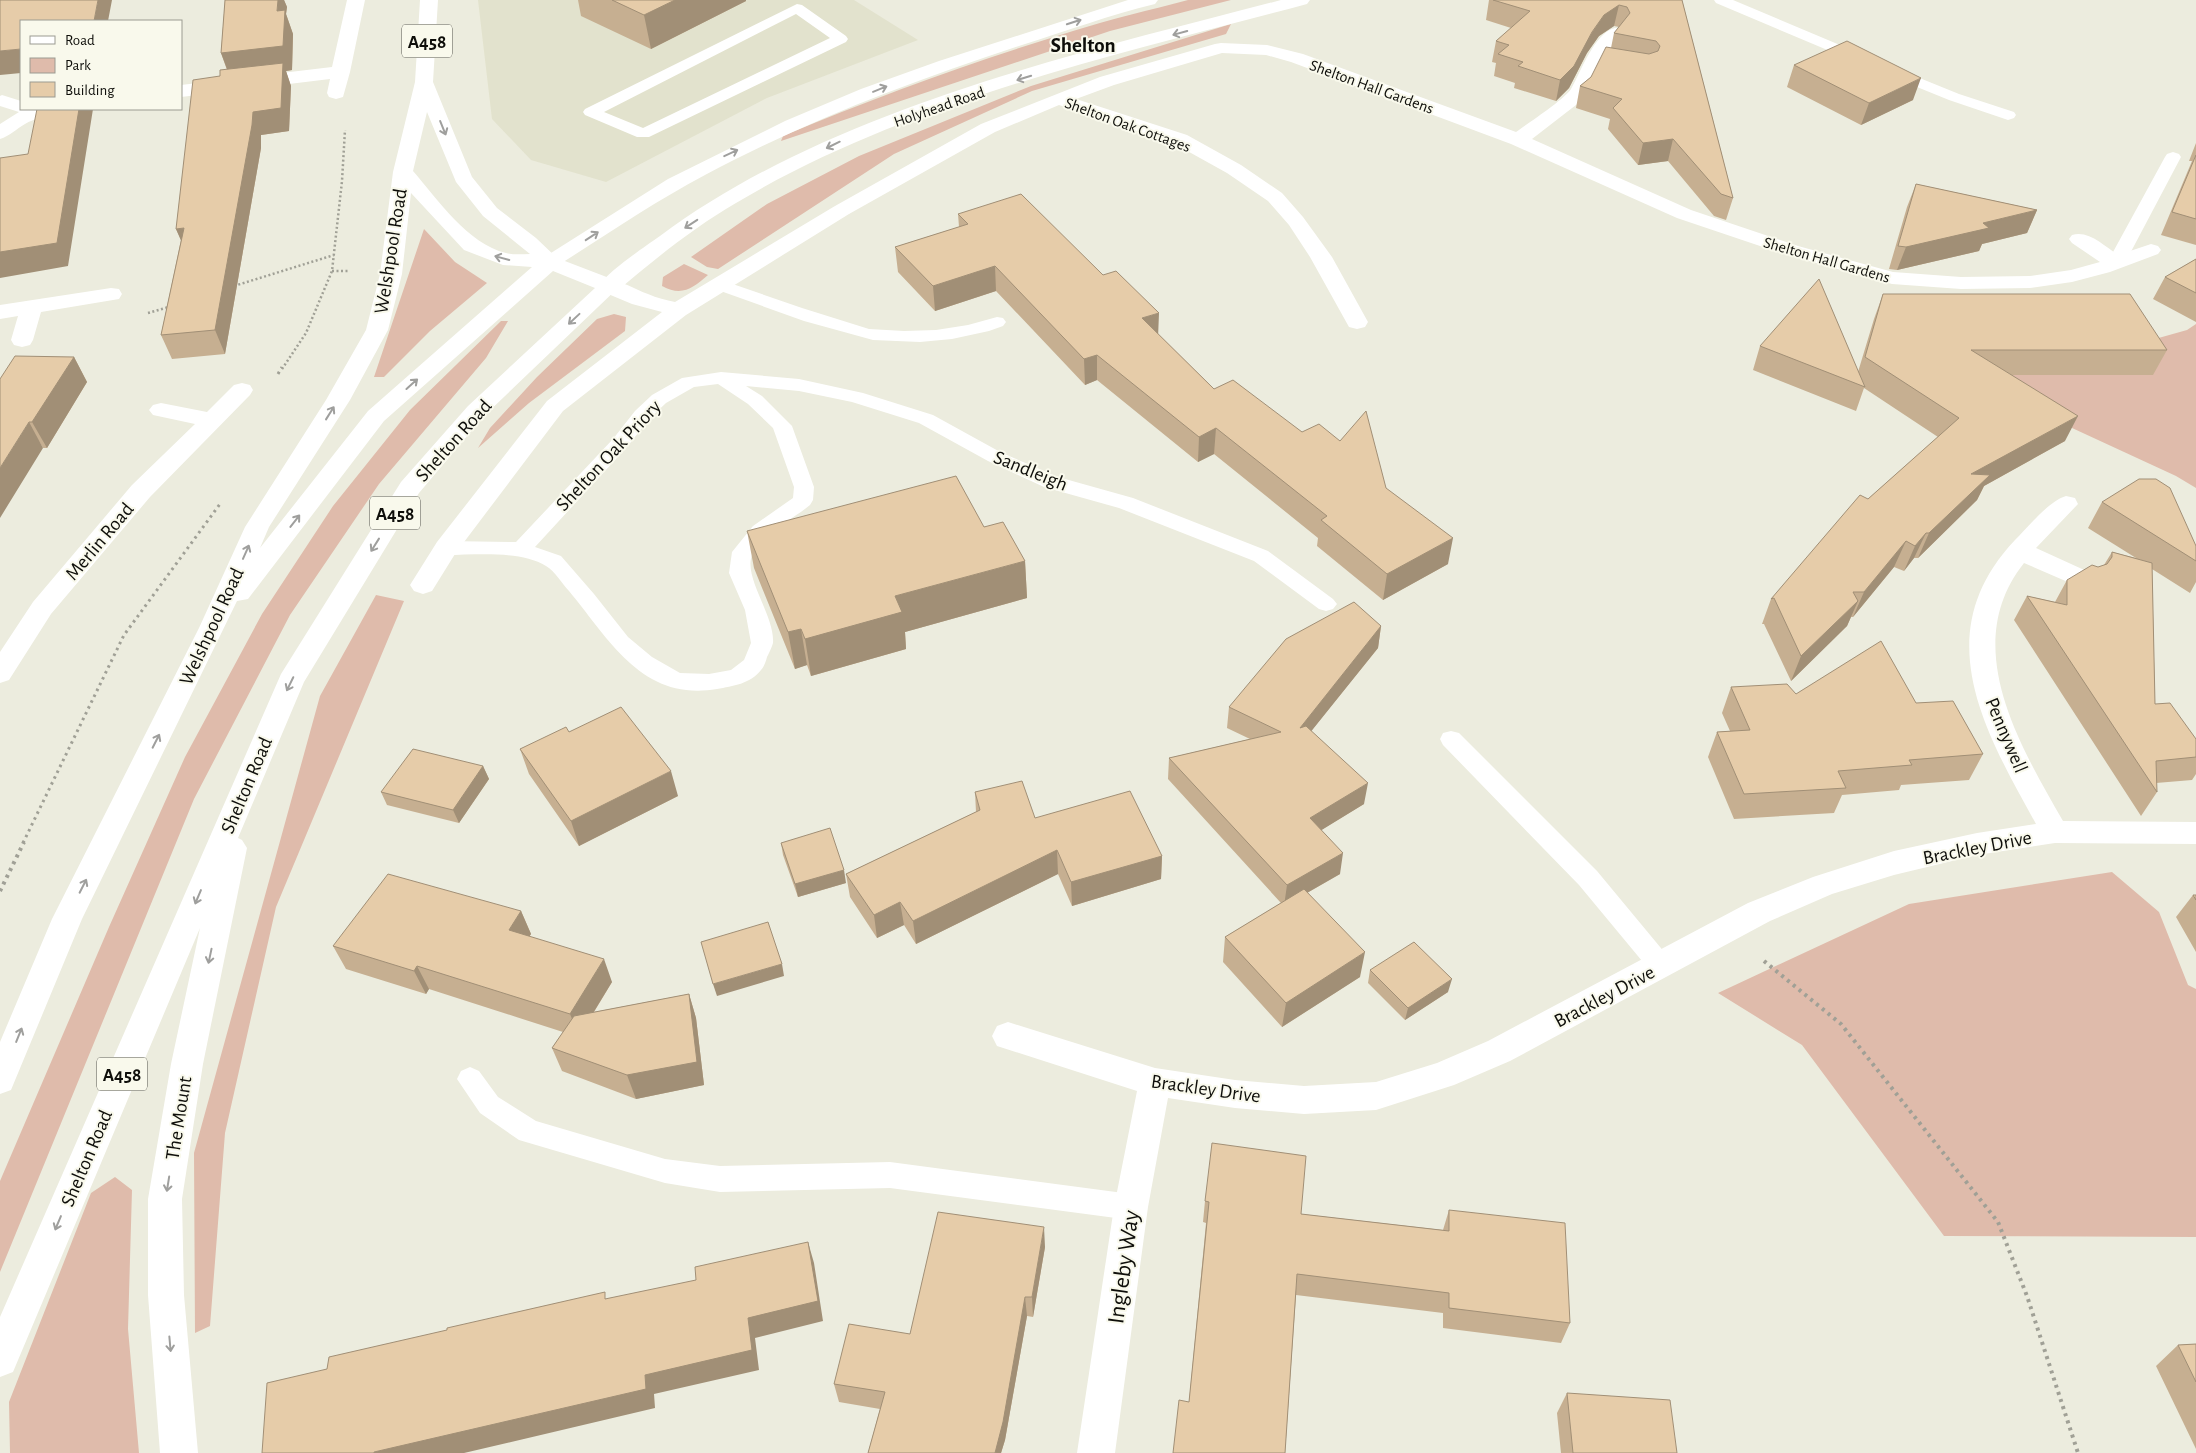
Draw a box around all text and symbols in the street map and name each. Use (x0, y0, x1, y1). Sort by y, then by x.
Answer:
one-way arrow (1065, 17, 1081, 27)
legend (20, 20, 182, 110)
road number: A458 (402, 24, 452, 58)
one-way arrow (1173, 28, 1189, 38)
text: Road (65, 33, 95, 48)
district label: Shelton (1050, 35, 1116, 56)
street label: Shelton Hall Gardens (1307, 57, 1436, 117)
text: Park (65, 58, 91, 73)
one-way arrow (1016, 73, 1032, 83)
text: Building (65, 83, 115, 98)
one-way arrow (873, 83, 888, 92)
street label: Holyhead Road (892, 84, 987, 131)
street label: Shelton Oak Cottages (1063, 95, 1193, 155)
one-way arrow (439, 120, 448, 135)
one-way arrow (826, 141, 841, 150)
one-way arrow (723, 148, 738, 157)
street label: Welshpool Road (371, 187, 411, 315)
one-way arrow (684, 219, 698, 229)
one-way arrow (584, 230, 598, 240)
street label: Shelton Hall Gardens (1762, 234, 1892, 286)
one-way arrow (495, 252, 511, 262)
one-way arrow (567, 313, 580, 325)
one-way arrow (406, 378, 419, 389)
street label: Shelton Road (412, 396, 496, 486)
street label: Shelton Oak Priory (552, 396, 665, 515)
one-way arrow (325, 406, 335, 420)
street label: Sandleigh (991, 447, 1070, 495)
road number: A458 (370, 496, 420, 530)
street label: Merlin Road (62, 499, 138, 584)
one-way arrow (290, 514, 301, 527)
one-way arrow (370, 538, 380, 552)
one-way arrow (242, 545, 252, 560)
street label: Welshpool Road (176, 565, 248, 688)
one-way arrow (285, 676, 294, 691)
street label: Pennywell (1981, 695, 2031, 776)
one-way arrow (151, 733, 161, 748)
street label: Shelton Road (218, 734, 276, 837)
street label: Brackley Drive (1921, 828, 2033, 868)
one-way arrow (79, 879, 88, 894)
one-way arrow (193, 889, 203, 904)
one-way arrow (205, 947, 214, 963)
street label: Brackley Drive (1551, 962, 1658, 1032)
one-way arrow (14, 1028, 24, 1043)
road number: A458 (97, 1058, 147, 1090)
street label: Brackley Drive (1150, 1071, 1262, 1107)
street label: The Mount (163, 1074, 196, 1161)
street label: Shelton Road (58, 1107, 116, 1210)
one-way arrow (162, 1176, 172, 1192)
street label: Ingleby Way (1104, 1209, 1144, 1326)
one-way arrow (53, 1215, 63, 1230)
one-way arrow (165, 1335, 174, 1351)

